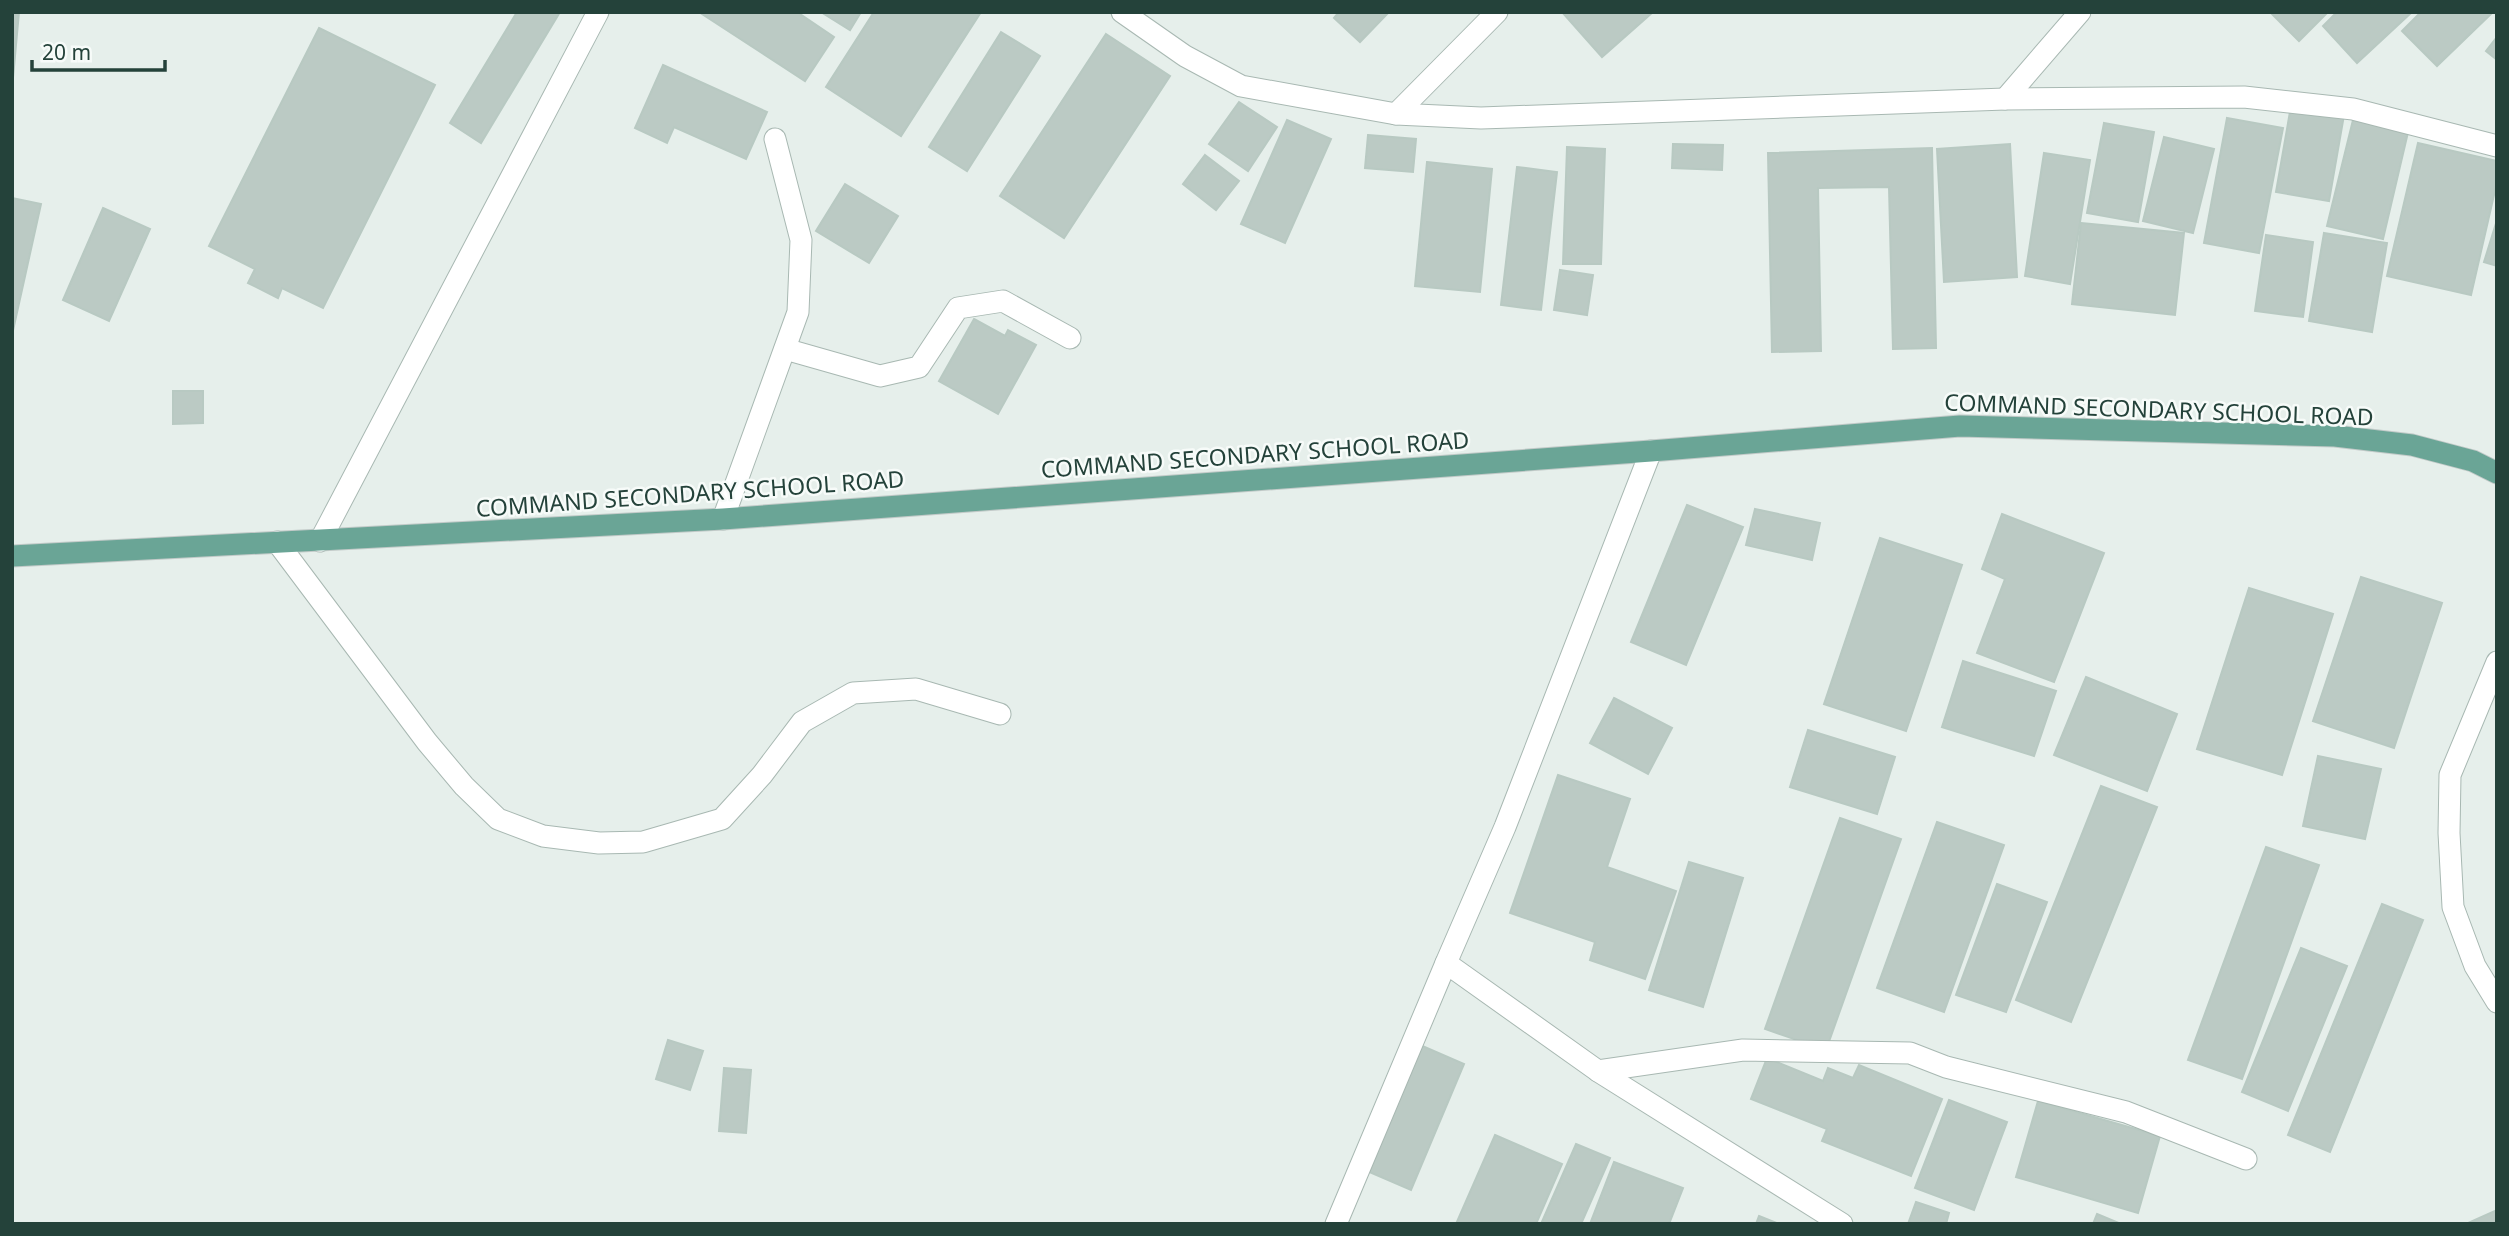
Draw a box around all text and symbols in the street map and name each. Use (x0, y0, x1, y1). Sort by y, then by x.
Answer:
scale bar (32, 28, 164, 72)
text: 20 m (42, 38, 91, 66)
street label: COMMAND SECONDARY SCHOOL ROAD (1944, 386, 2374, 432)
street label: COMMAND SECONDARY SCHOOL ROAD (1040, 423, 1470, 485)
street label: COMMAND SECONDARY SCHOOL ROAD (475, 462, 905, 524)

